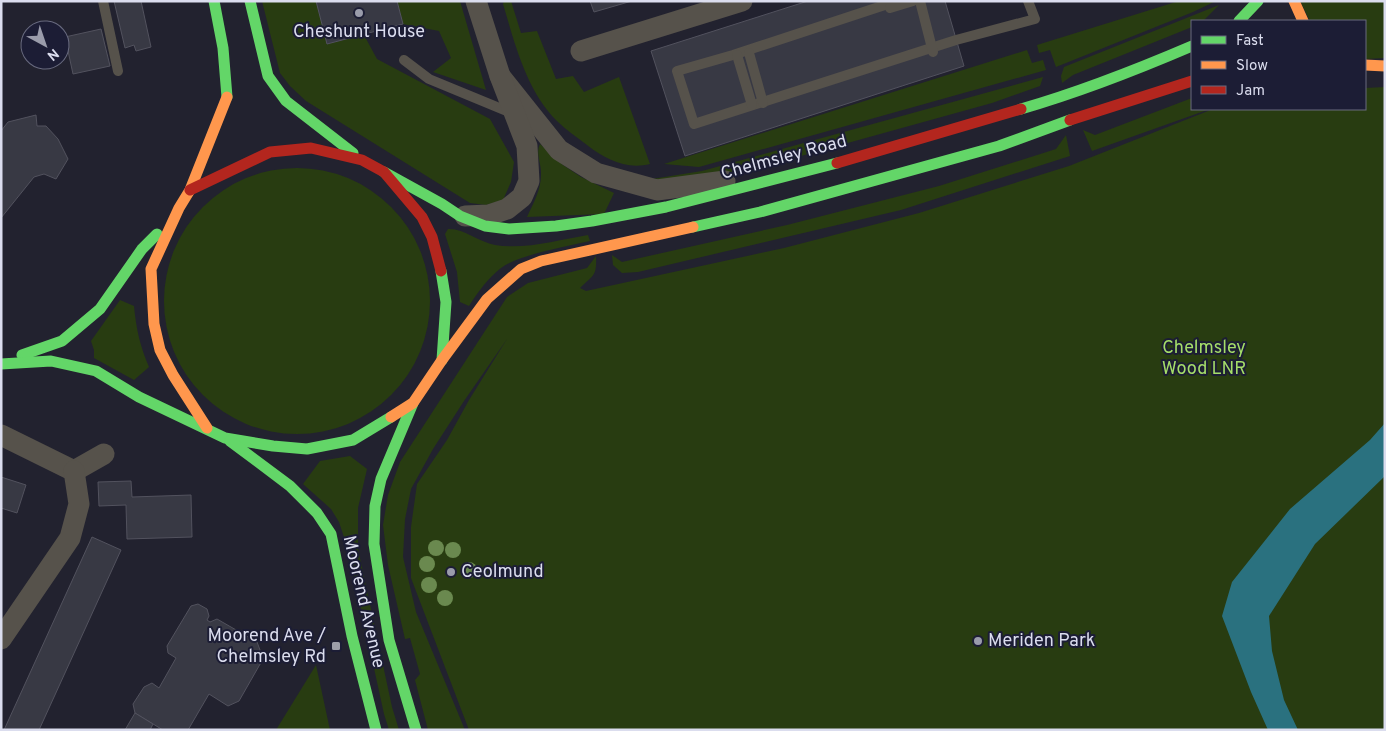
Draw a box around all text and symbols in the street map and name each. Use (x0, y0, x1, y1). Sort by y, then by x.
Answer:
marker: Cheshunt House (353, 7, 365, 19)
north arrow (20, 20, 70, 70)
legend (1191, 20, 1366, 110)
place label: Cheshunt House (293, 21, 425, 44)
text: Fast (1236, 32, 1264, 51)
text: N (43, 44, 62, 64)
text: Slow (1236, 57, 1268, 76)
text: Jam (1236, 82, 1265, 101)
street label: Chelmsley Road (718, 130, 850, 186)
park label: Chelmsley Wood LNR (1162, 337, 1246, 381)
street label: Moorend Avenue (337, 533, 389, 671)
place label: Ceolmund (461, 561, 544, 584)
marker: Ceolmund (445, 566, 457, 578)
place label: Moorend Ave / Chelmsley Rd (208, 625, 326, 669)
place label: Meriden Park (988, 630, 1095, 653)
marker: Meriden Park (972, 635, 984, 647)
marker: Moorend Ave / Chelmsley Rd (330, 640, 342, 652)

